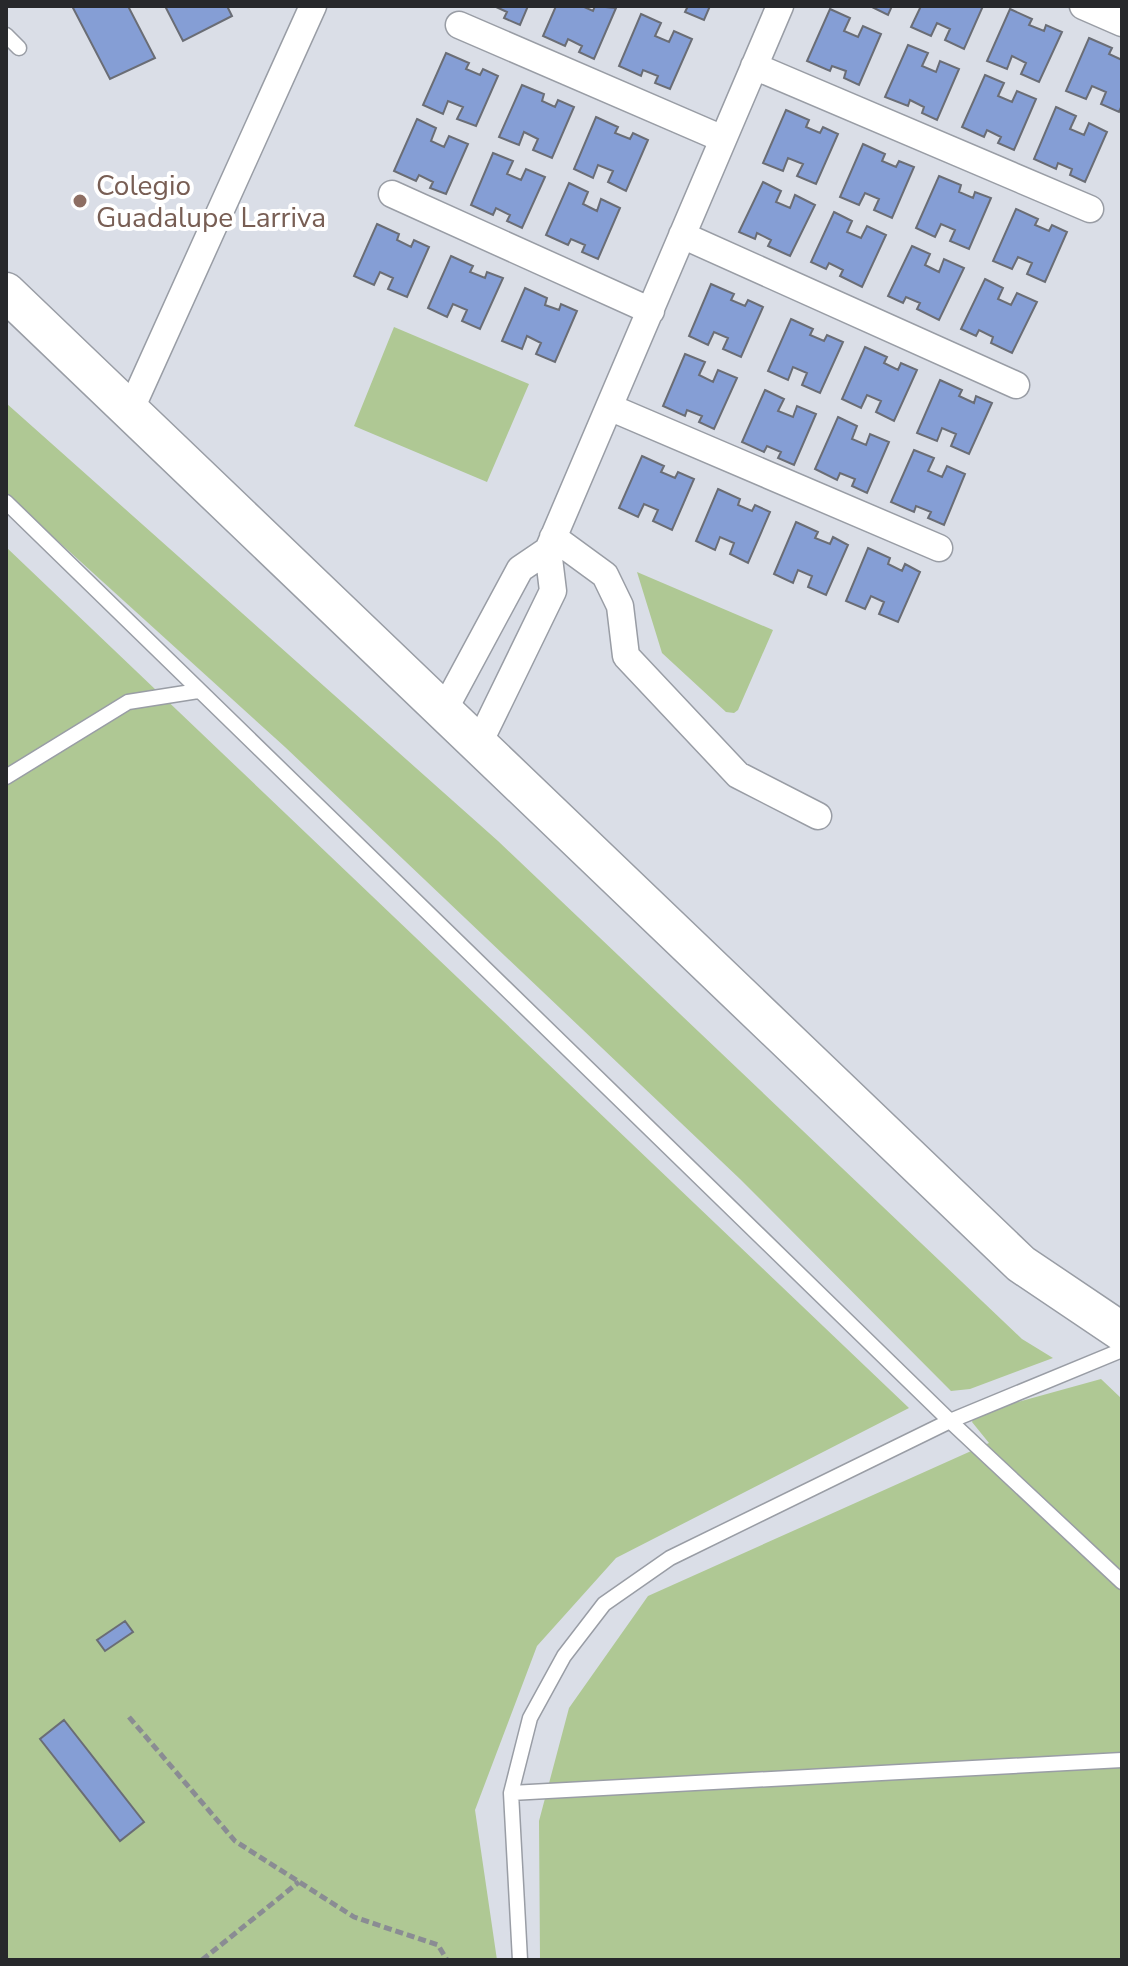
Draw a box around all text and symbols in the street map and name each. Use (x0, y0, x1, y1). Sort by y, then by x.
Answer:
place label: Colegio Guadalupe Larriva (96, 167, 326, 237)
marker: Colegio Guadalupe Larriva (71, 192, 89, 210)

